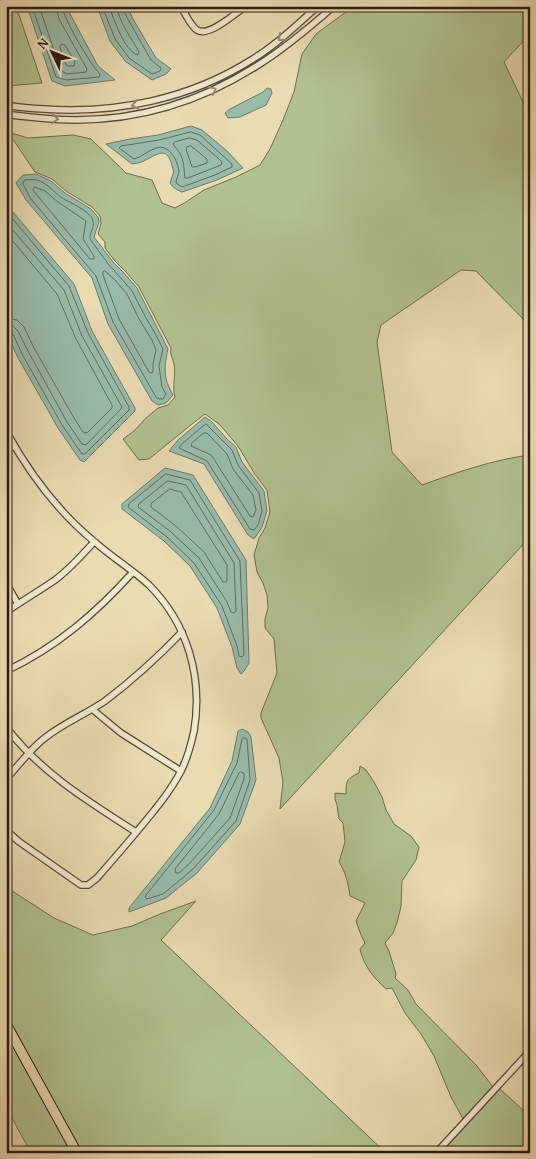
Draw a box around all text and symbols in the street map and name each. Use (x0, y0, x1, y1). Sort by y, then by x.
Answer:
north arrow (28, 28, 78, 78)
text: N (32, 32, 53, 53)
one-way arrow (278, 33, 287, 42)
one-way arrow (208, 86, 217, 96)
one-way arrow (131, 99, 139, 109)
one-way arrow (51, 114, 59, 125)

